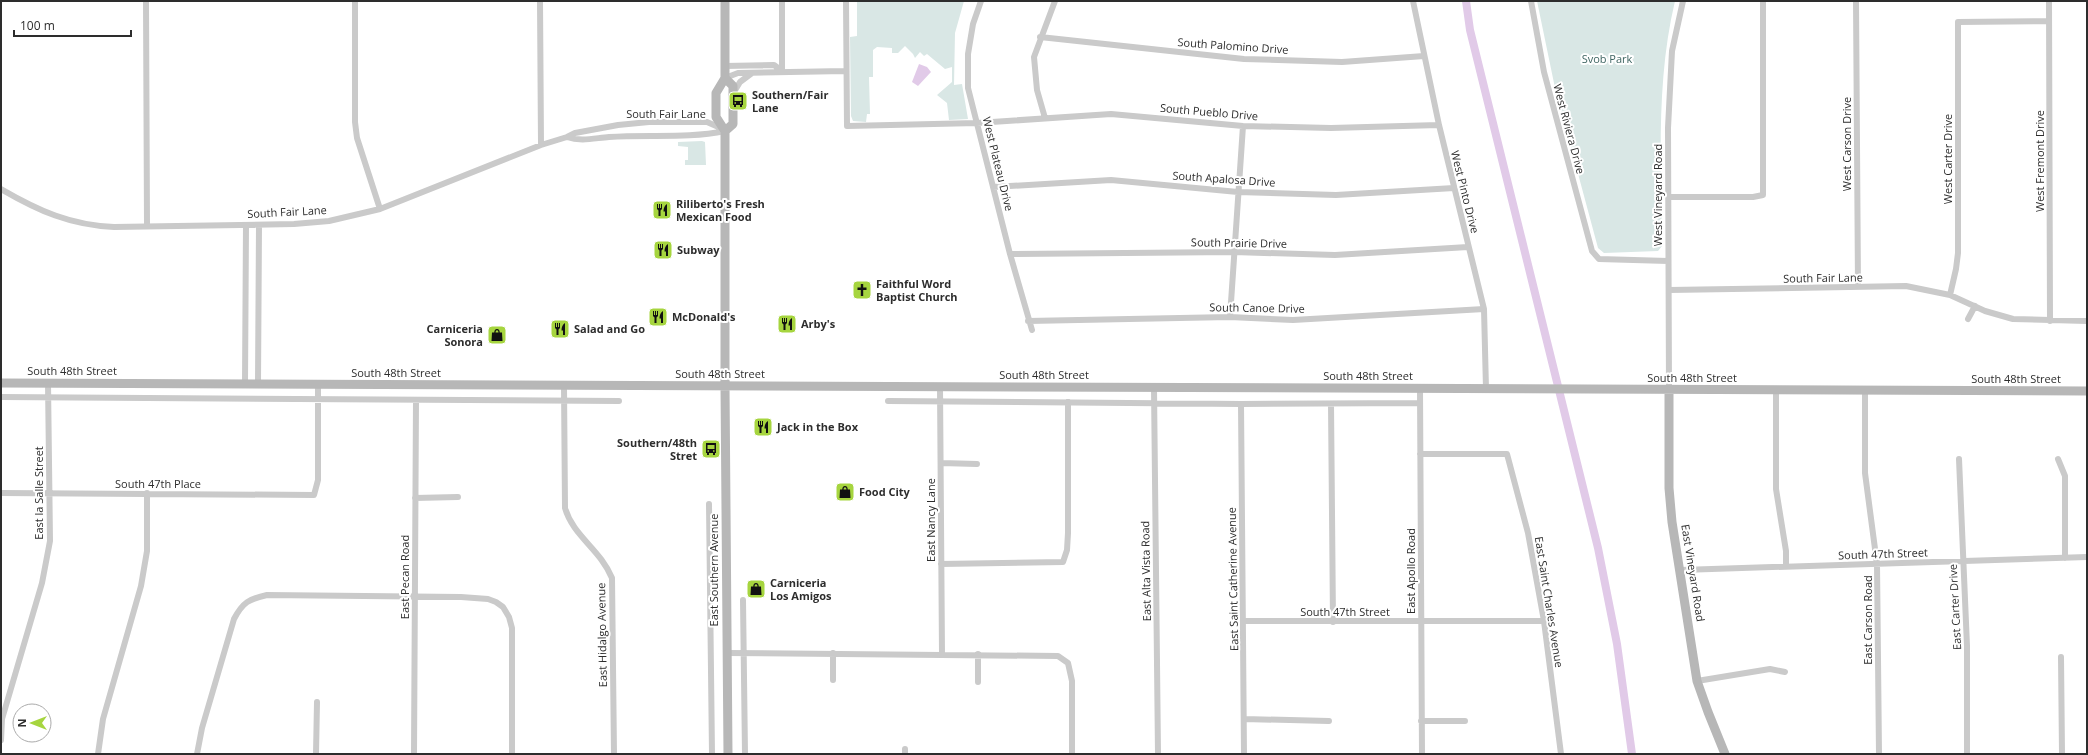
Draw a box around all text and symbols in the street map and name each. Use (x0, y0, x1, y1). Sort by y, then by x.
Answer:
scale bar (14, 12, 131, 38)
text: 100 m (20, 17, 55, 34)
street label: South Palomino Drive (1177, 34, 1289, 57)
park label: Svob Park (1582, 51, 1633, 66)
street label: West Riviera Drive (1550, 82, 1589, 176)
place label: Southern/Fair Lane (752, 87, 828, 115)
bus stop icon: Southern/Fair Lane (727, 90, 749, 112)
street label: West Carson Drive (1839, 97, 1854, 191)
street label: South Pueblo Drive (1159, 100, 1259, 123)
street label: South Fair Lane (626, 106, 706, 121)
street label: West Fremont Drive (2032, 110, 2047, 212)
street label: West Carter Drive (1940, 114, 1955, 204)
street label: West Plateau Drive (980, 115, 1017, 213)
street label: West Vineyard Road (1650, 144, 1665, 246)
street label: West Pinto Drive (1448, 149, 1483, 235)
street label: South Apalosa Drive (1172, 167, 1276, 190)
place label: Riliberto's Fresh Mexican Food (676, 196, 765, 224)
restaurant icon: Riliberto's Fresh Mexican Food (651, 199, 673, 221)
street label: South Fair Lane (247, 202, 327, 221)
street label: South Prairie Drive (1191, 234, 1287, 251)
restaurant icon: Subway (652, 239, 674, 261)
place label: Subway (677, 242, 720, 257)
street label: South Fair Lane (1783, 269, 1863, 286)
place label: Faithful Word Baptist Church (876, 276, 958, 304)
church icon: Faithful Word Baptist Church (851, 279, 873, 301)
street label: South Canoe Drive (1209, 299, 1305, 316)
restaurant icon: McDonald's (647, 306, 669, 328)
place label: McDonald's (672, 309, 736, 324)
restaurant icon: Arby's (776, 313, 798, 335)
place label: Arby's (801, 316, 836, 331)
restaurant icon: Salad and Go (549, 318, 571, 340)
place label: Carniceria Sonora (427, 321, 483, 349)
place label: Salad and Go (574, 321, 645, 336)
shop icon: Carniceria Sonora (486, 324, 508, 346)
street label: South 48th Street (27, 363, 117, 378)
street label: South 48th Street (351, 365, 441, 380)
street label: South 48th Street (675, 366, 765, 381)
street label: South 48th Street (999, 367, 1089, 382)
street label: South 48th Street (1323, 368, 1413, 383)
street label: South 48th Street (1647, 370, 1737, 385)
street label: South 48th Street (1971, 371, 2061, 386)
restaurant icon: Jack in the Box (752, 416, 774, 438)
place label: Jack in the Box (776, 419, 859, 434)
place label: Southern/48th Stret (617, 435, 697, 463)
bus stop icon: Southern/48th Stret (700, 438, 722, 460)
street label: East la Salle Street (31, 446, 46, 540)
street label: South 47th Place (115, 476, 201, 491)
street label: East Nancy Lane (923, 478, 938, 562)
shop icon: Food City (834, 481, 856, 503)
place label: Food City (859, 484, 911, 499)
street label: East Saint Catherine Avenue (1224, 507, 1241, 651)
street label: East Southern Avenue (706, 514, 721, 626)
street label: East Alta Vista Road (1137, 521, 1154, 621)
street label: East Vineyard Road (1678, 523, 1709, 623)
street label: East Apollo Road (1403, 528, 1418, 614)
street label: East Pecan Road (397, 535, 412, 619)
street label: East Saint Charles Avenue (1532, 535, 1567, 668)
street label: South 47th Street (1838, 544, 1928, 563)
street label: East Carter Drive (1945, 564, 1964, 650)
place label: Carniceria Los Amigos (770, 575, 832, 603)
street label: East Carson Road (1860, 575, 1875, 665)
shop icon: Carniceria Los Amigos (745, 578, 767, 600)
street label: East Hidalgo Avenue (593, 583, 610, 687)
street label: South 47th Street (1300, 604, 1390, 619)
north arrow (12, 703, 52, 743)
text: N (14, 719, 29, 727)

